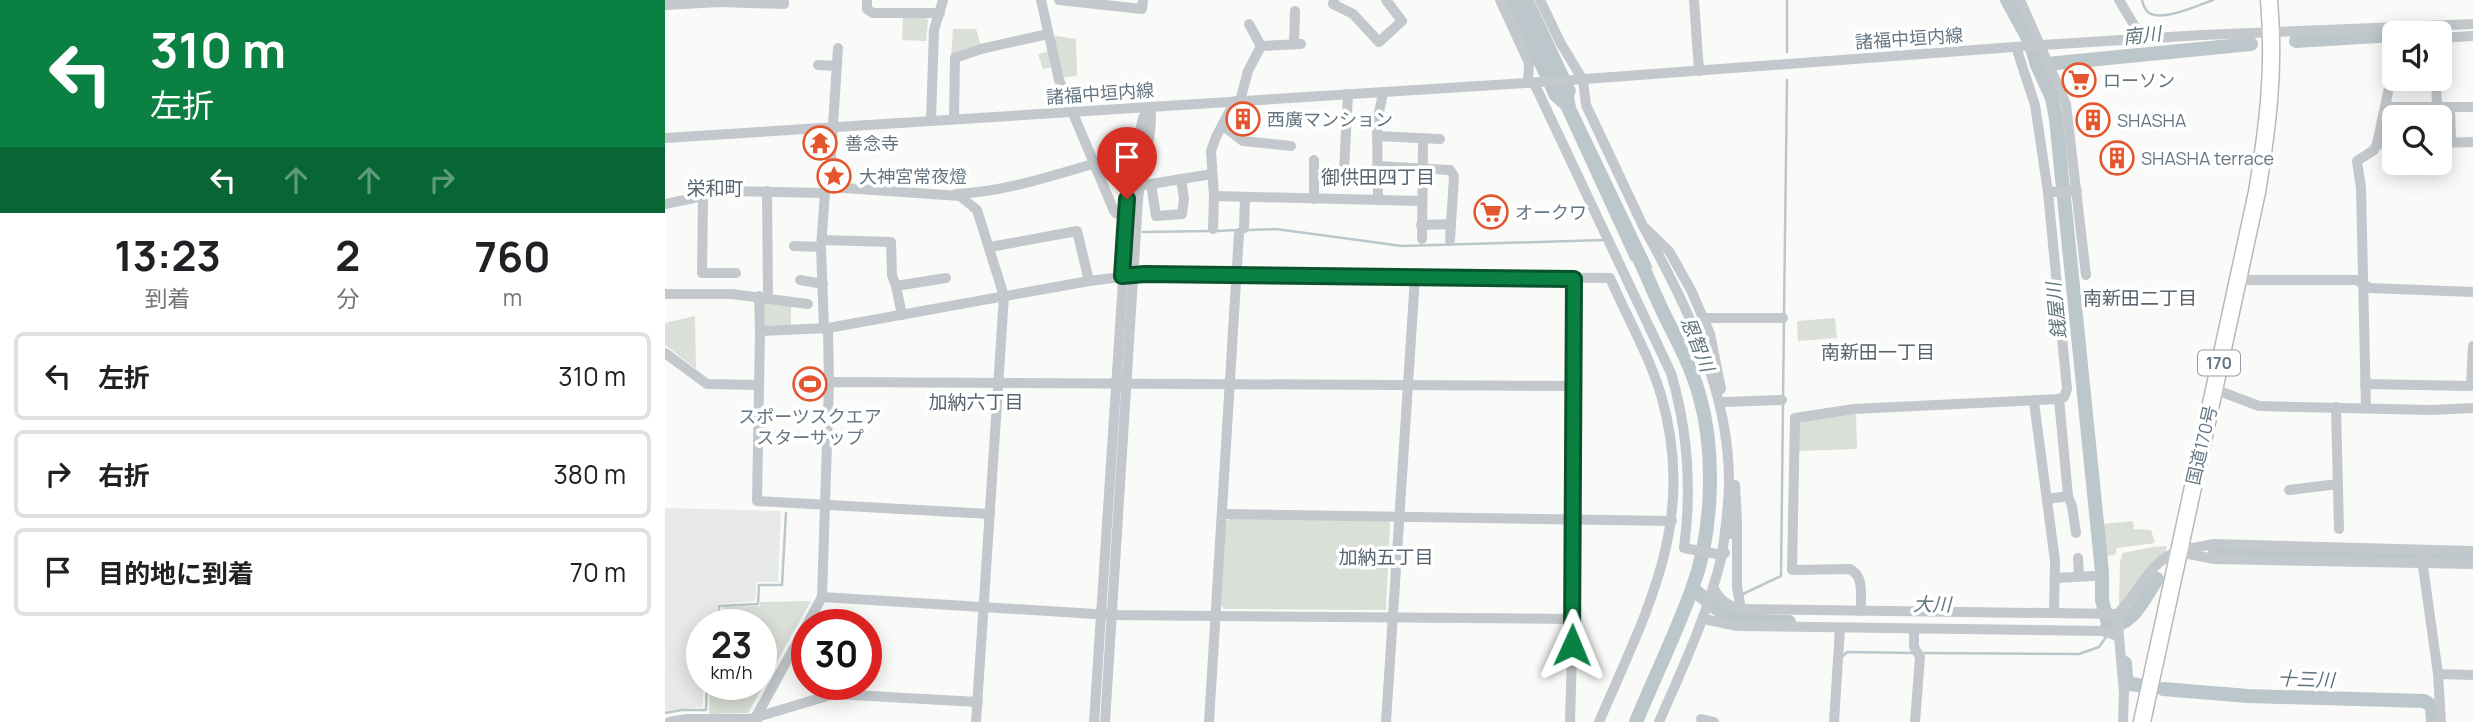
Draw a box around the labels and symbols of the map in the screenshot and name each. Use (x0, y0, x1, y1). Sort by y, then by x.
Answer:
water label: 南川 (2122, 20, 2164, 50)
street label: 諸福中垣内線 (1854, 22, 1964, 54)
supermarket icon: ローソン (2060, 61, 2098, 99)
place label: ローソン (2103, 68, 2175, 92)
street label: 諸福中垣内線 (1045, 77, 1155, 109)
building icon: 西廣マンション (1224, 100, 1262, 138)
building icon: SHASHA (2074, 101, 2112, 139)
place label: 西廣マンション (1267, 107, 1393, 131)
place label: SHASHA (2117, 108, 2187, 132)
temple icon: 善念寺 (801, 124, 839, 162)
pin (1097, 127, 1157, 199)
place label: 善念寺 (845, 131, 899, 155)
building icon: SHASHA terrace (2098, 139, 2136, 177)
place label: SHASHA terrace (2141, 146, 2274, 170)
place icon: 大神宮常夜燈 (815, 157, 853, 195)
place label: 大神宮常夜燈 (859, 164, 967, 188)
district label: 御供田四丁目 (1321, 164, 1435, 190)
district label: 栄和町 (686, 175, 744, 201)
supermarket icon: オークワ (1472, 193, 1510, 231)
place label: オークワ (1515, 200, 1587, 224)
water label: 銭屋川 (2040, 279, 2072, 341)
district label: 南新田二丁目 (2083, 285, 2197, 311)
water label: 恩智川 (1675, 313, 1721, 377)
district label: 南新田一丁目 (1821, 339, 1935, 365)
road number: 170 (2198, 350, 2240, 376)
sports icon: スポーツスクエア スターサップ (791, 365, 829, 403)
district label: 加納六丁目 (928, 389, 1024, 415)
street label: 国道170号 (2180, 403, 2222, 487)
place label: スポーツスクエア スターサップ (738, 404, 882, 449)
district label: 加納五丁目 (1338, 544, 1434, 570)
water label: 大川 (1913, 591, 1953, 617)
position arrow (1535, 608, 1609, 682)
speed limit sign: 30 (791, 609, 882, 700)
water label: 十三川 (2277, 665, 2337, 693)

